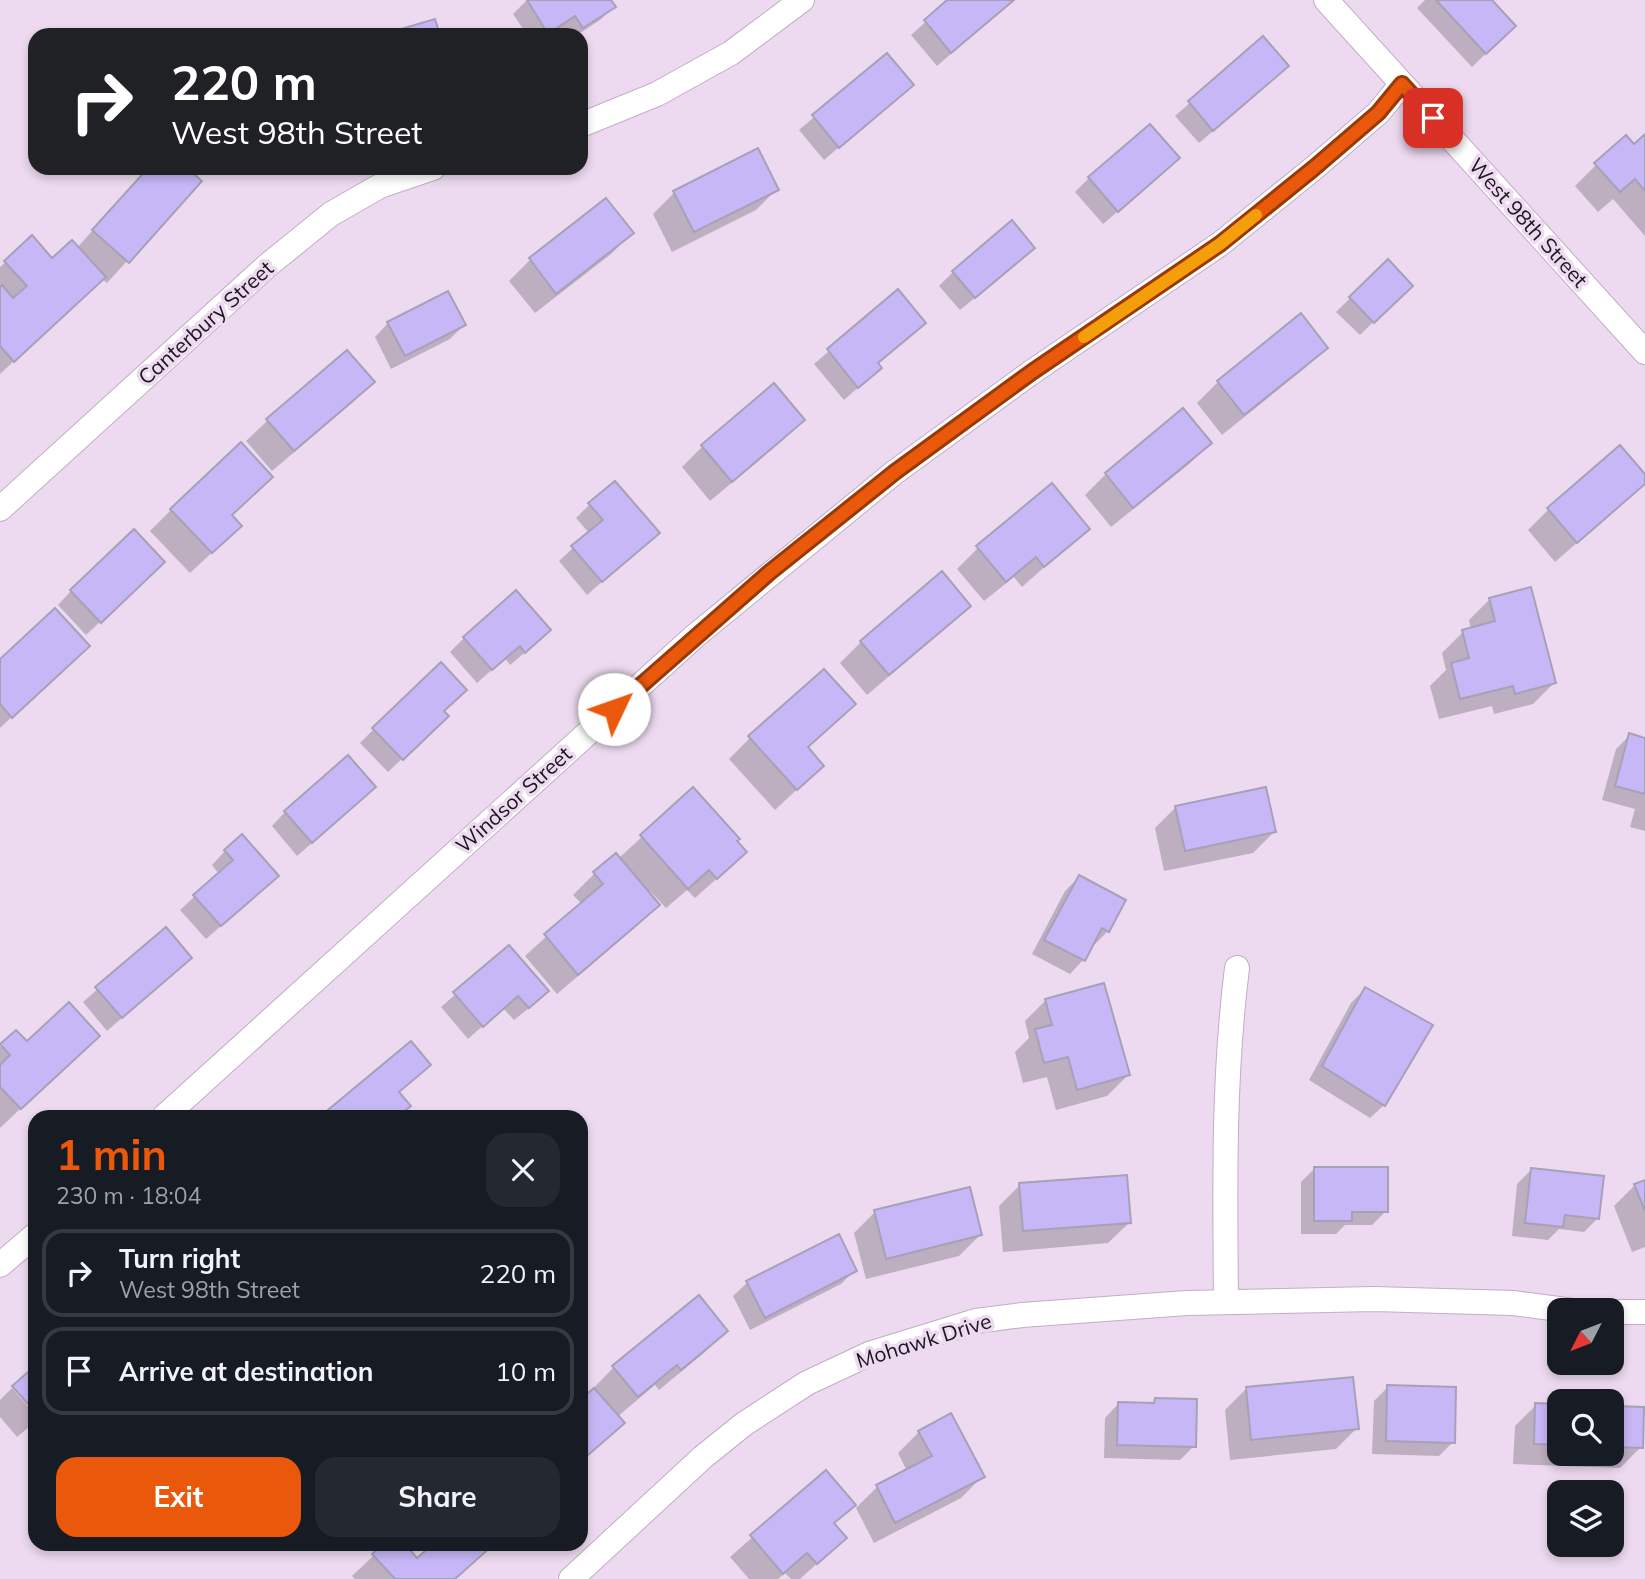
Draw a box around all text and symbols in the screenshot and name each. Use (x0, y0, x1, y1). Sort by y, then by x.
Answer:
text: 220 m (171, 51, 317, 112)
icon: right (56, 56, 147, 147)
pin (1403, 88, 1463, 148)
icon: arrive (1414, 99, 1452, 137)
text: West 98th Street (171, 112, 423, 152)
street label: West 98th Street (1464, 152, 1594, 292)
street label: Canterbury Street (132, 255, 278, 390)
position arrow (577, 672, 651, 746)
street label: Windsor Street (450, 740, 577, 858)
text: 1 min (56, 1128, 167, 1181)
button: close (486, 1133, 560, 1207)
text: 230 m · 18:04 (56, 1181, 201, 1210)
text: Turn right (119, 1242, 240, 1275)
icon: right (60, 1254, 98, 1292)
text: 220 m (480, 1257, 556, 1290)
text: West 98th Street (119, 1275, 300, 1304)
north arrow (1547, 1298, 1624, 1376)
map controls (1547, 1298, 1624, 1557)
street label: Mohawk Drive (853, 1307, 994, 1373)
icon: arrive (60, 1352, 98, 1390)
text: Arrive at destination (119, 1355, 374, 1388)
text: 10 m (495, 1355, 556, 1388)
button: search (1547, 1389, 1624, 1466)
button: Exit (56, 1457, 301, 1537)
button: Share (315, 1457, 560, 1537)
button: layers (1547, 1480, 1624, 1557)

